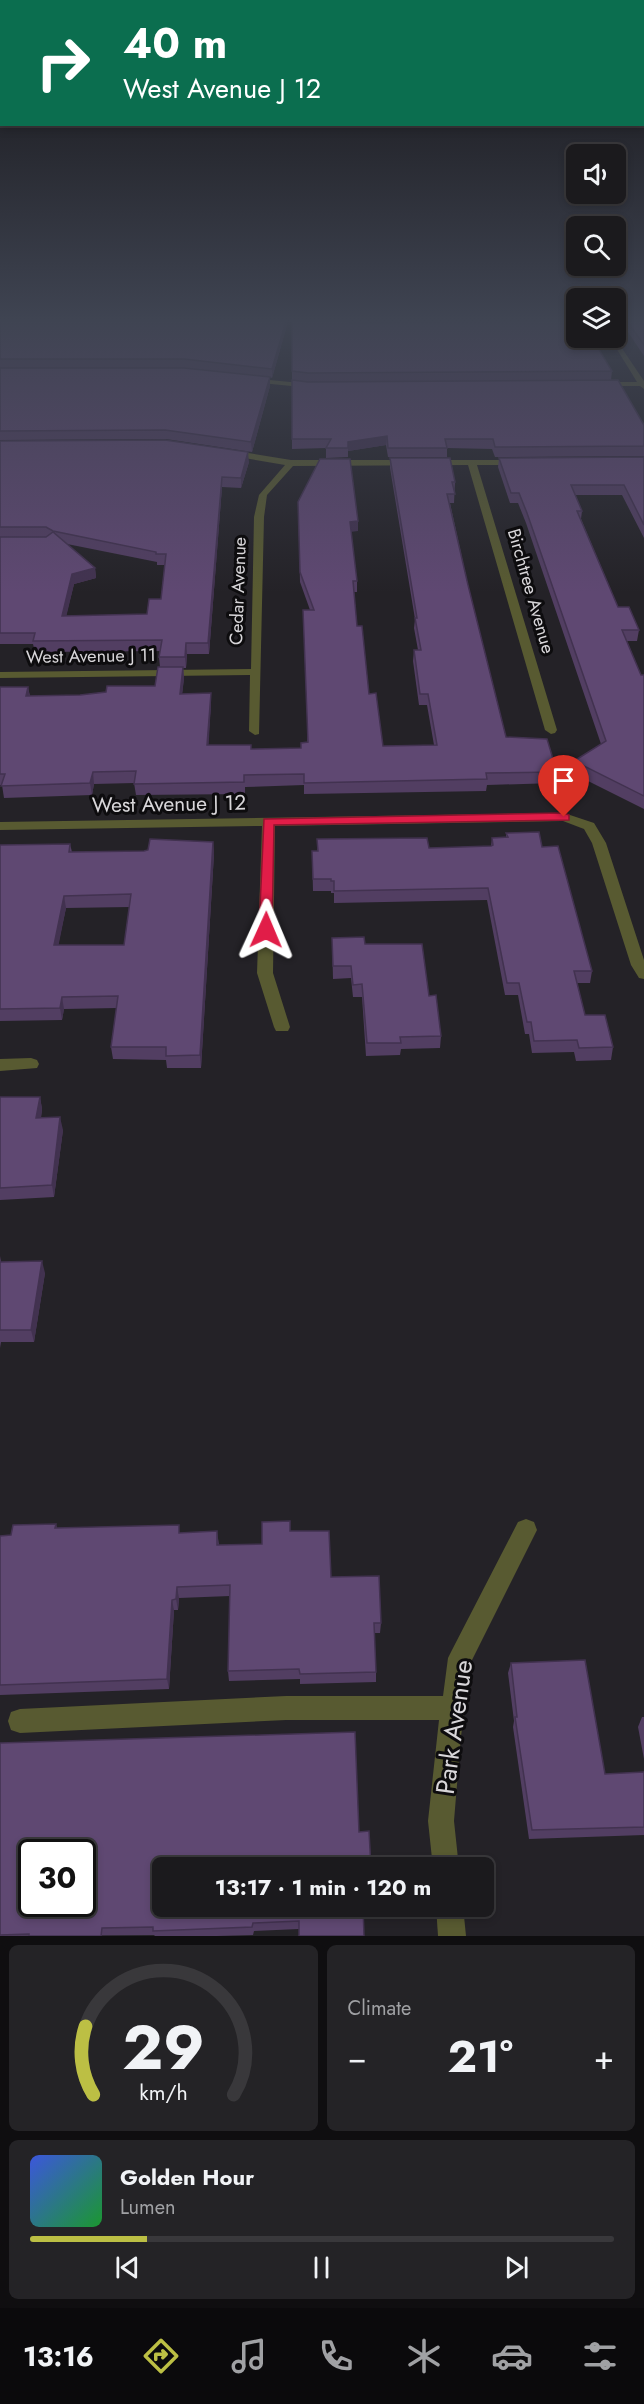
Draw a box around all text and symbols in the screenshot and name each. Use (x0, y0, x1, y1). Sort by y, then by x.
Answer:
text: 40 m (123, 13, 227, 74)
icon: right (24, 24, 102, 102)
text: West Avenue J 12 (123, 69, 321, 108)
map controls (566, 144, 626, 348)
button: sound (566, 144, 626, 204)
button: search (566, 216, 626, 276)
button: layers (566, 288, 626, 348)
street label: Birchtree Avenue (501, 525, 561, 657)
street label: Cedar Avenue (223, 536, 253, 646)
street label: West Avenue J 11 (26, 642, 156, 670)
pin (538, 755, 589, 817)
icon: arrive (547, 764, 580, 797)
street label: West Avenue J 12 (92, 788, 246, 820)
position arrow (234, 898, 298, 962)
street label: Park Avenue (426, 1657, 482, 1797)
speed limit sign: 30 (18, 1839, 96, 1917)
text: 13:17 · 1 min · 120 m (215, 1871, 431, 1903)
text: Climate (348, 1994, 411, 2023)
text: 29 (122, 2002, 205, 2092)
text: 21° (447, 2024, 513, 2089)
text: − (348, 2034, 367, 2081)
text: + (594, 2034, 614, 2081)
text: km/h (139, 2077, 187, 2108)
text: Golden Hour (120, 2161, 254, 2193)
text: Lumen (120, 2193, 176, 2222)
icon: previous (111, 2251, 144, 2284)
icon: pause (305, 2251, 338, 2284)
icon: next (500, 2251, 533, 2284)
icon: directions (140, 2335, 182, 2377)
icon: music (228, 2335, 270, 2377)
icon: phone (315, 2335, 357, 2377)
icon: climate (403, 2335, 445, 2377)
icon: car (491, 2335, 533, 2377)
icon: filters (579, 2335, 621, 2377)
text: 13:16 (23, 2337, 94, 2376)

